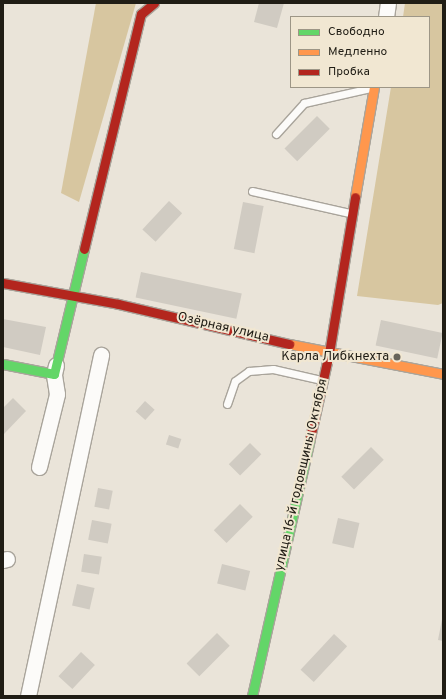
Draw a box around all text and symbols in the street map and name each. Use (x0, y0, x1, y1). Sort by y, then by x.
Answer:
legend (290, 16, 430, 88)
text: Свободно (328, 24, 385, 40)
text: Медленно (328, 44, 387, 60)
text: Пробка (328, 64, 370, 80)
street label: Озёрная улица (176, 310, 270, 346)
place label: Карла Либкнехта (281, 349, 389, 365)
marker: Карла Либкнехта (392, 352, 402, 362)
street label: улица 16-й годовщины Октября (272, 377, 332, 573)

